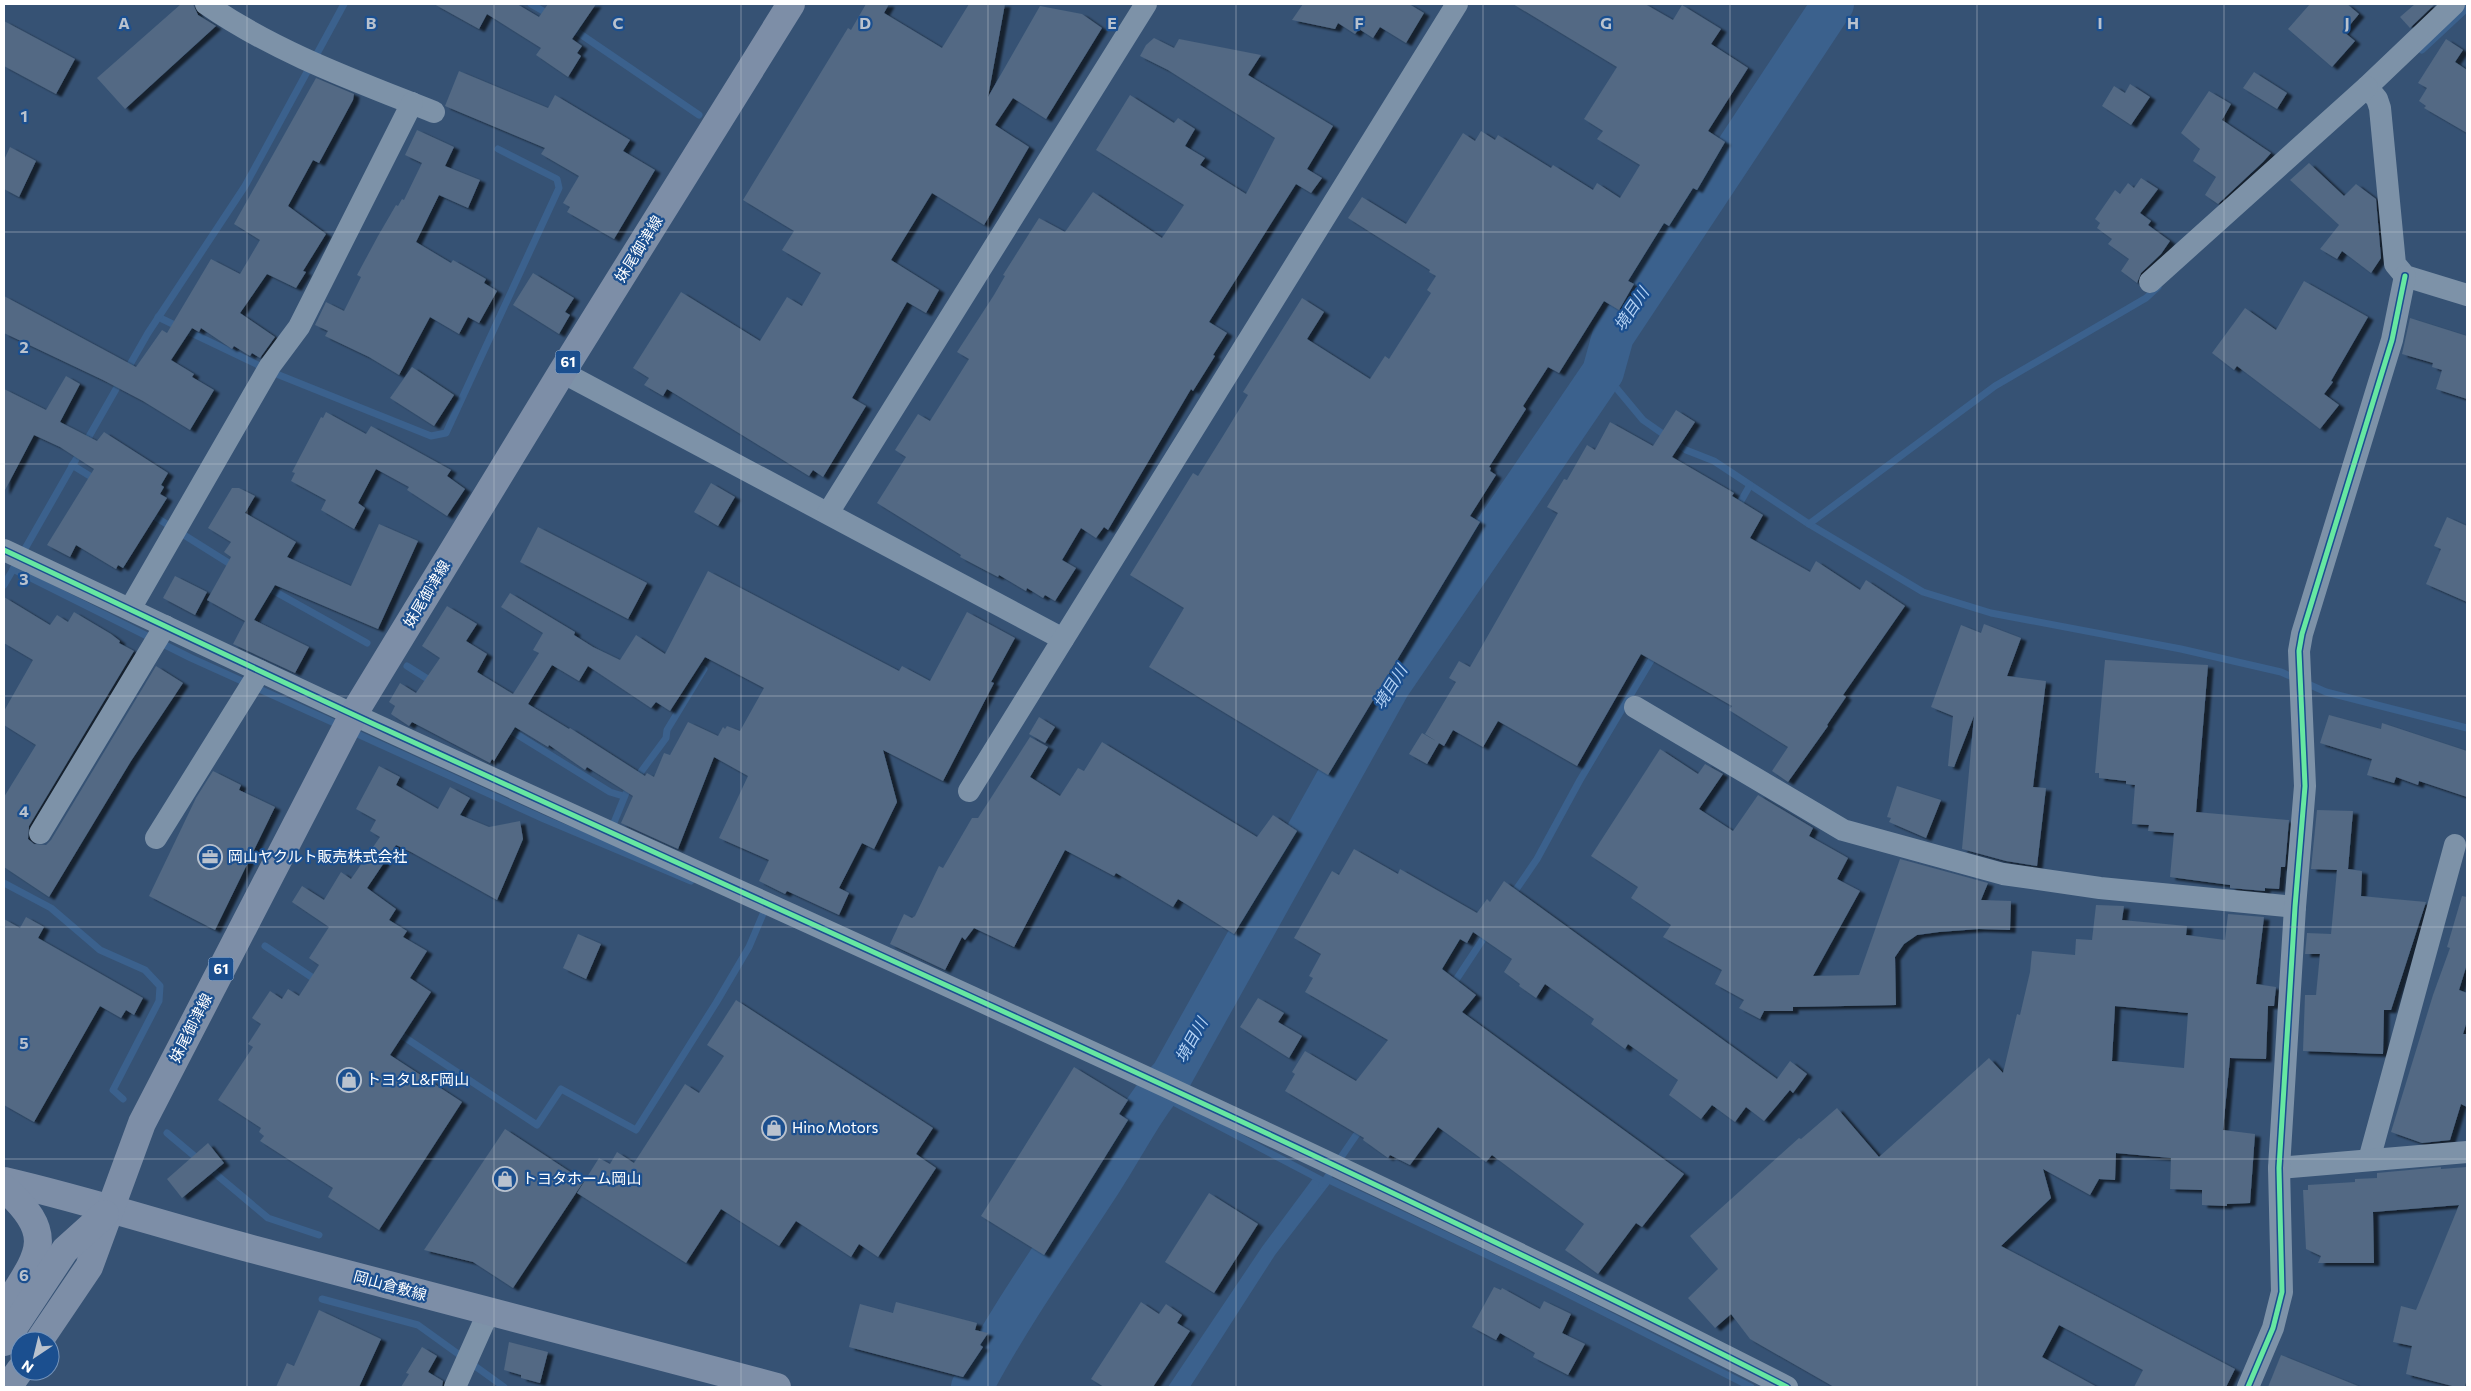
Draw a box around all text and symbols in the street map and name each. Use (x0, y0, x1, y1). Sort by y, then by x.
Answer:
text: A (118, 13, 130, 32)
text: B (366, 13, 377, 32)
text: C (613, 13, 624, 32)
text: D (859, 13, 871, 32)
text: E (1107, 13, 1117, 32)
text: F (1354, 13, 1364, 32)
text: G (1600, 13, 1612, 32)
text: H (1847, 13, 1859, 32)
text: I (2097, 13, 2103, 32)
text: J (2344, 13, 2350, 32)
text: 1 (20, 106, 28, 125)
street label: 妹尾御津線 (611, 212, 666, 285)
water label: 境目川 (1609, 282, 1653, 334)
text: 2 (19, 337, 29, 356)
road number: 61 (556, 351, 580, 374)
street label: 妹尾御津線 (399, 557, 453, 630)
text: 3 (19, 569, 29, 588)
water label: 境目川 (1369, 660, 1411, 712)
text: 4 (19, 801, 29, 820)
office icon: 岡山ヤクルト販売株式会社 (197, 844, 223, 870)
place label: 岡山ヤクルト販売株式会社 (228, 847, 408, 865)
road number: 61 (208, 958, 234, 981)
street label: 妹尾御津線 (165, 990, 215, 1065)
water label: 境目川 (1171, 1012, 1211, 1065)
text: 5 (19, 1033, 29, 1052)
shop icon: トヨタL&F岡山 (336, 1067, 362, 1093)
place label: トヨタL&F岡山 (366, 1070, 469, 1088)
shop icon: Hino Motors (761, 1115, 787, 1141)
place label: Hino Motors (792, 1118, 878, 1136)
shop icon: トヨタホーム岡山 (492, 1166, 518, 1192)
place label: トヨタホーム岡山 (522, 1169, 642, 1187)
text: 6 (19, 1265, 29, 1284)
street label: 岡山倉敷線 (352, 1267, 429, 1303)
north arrow (10, 1331, 60, 1381)
text: N (18, 1357, 36, 1377)

